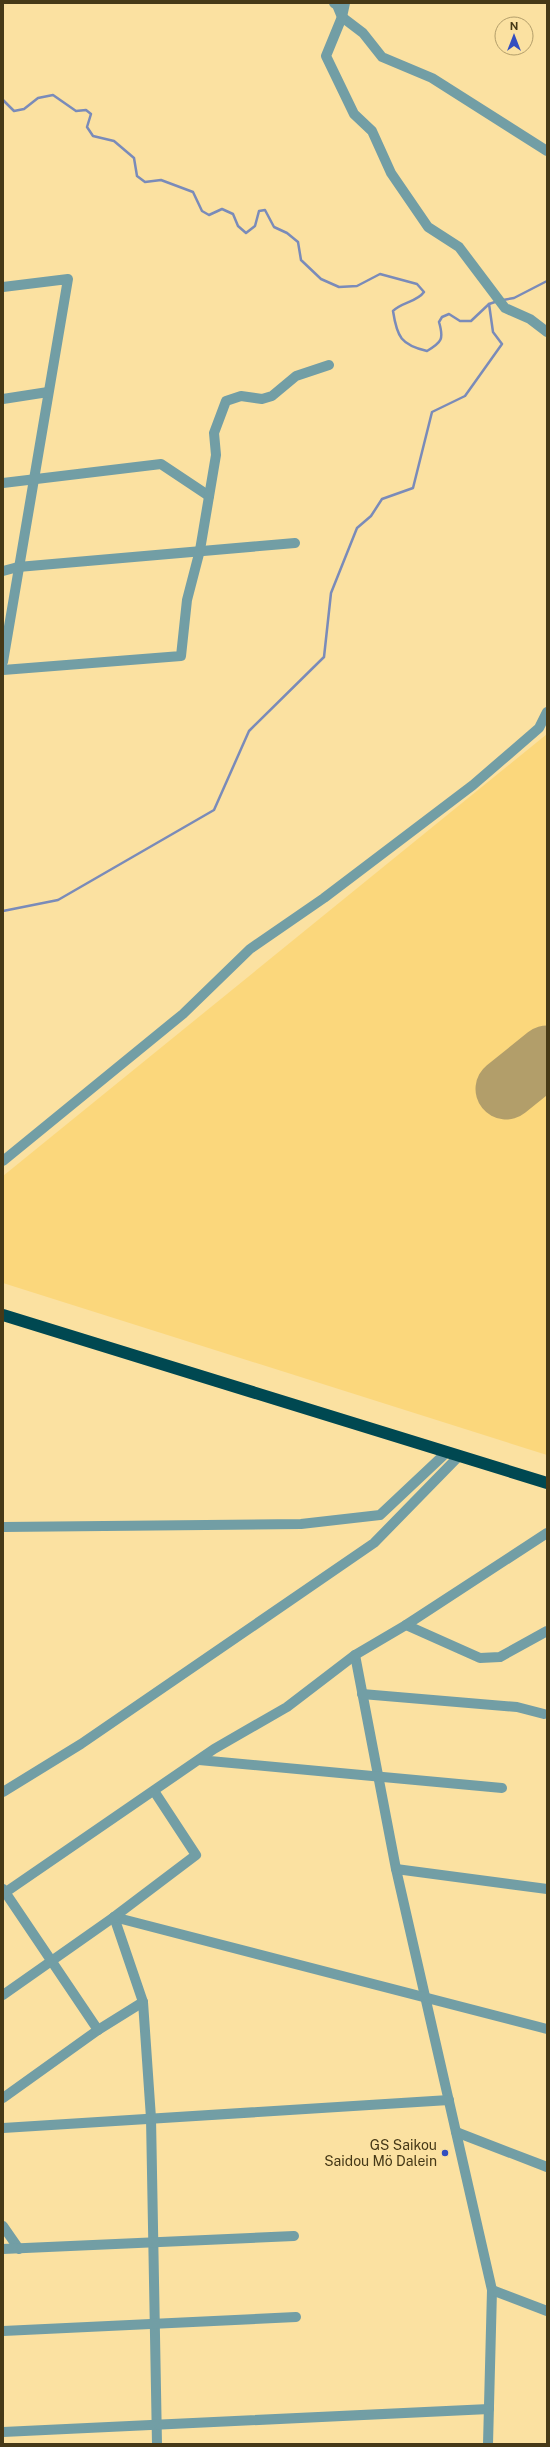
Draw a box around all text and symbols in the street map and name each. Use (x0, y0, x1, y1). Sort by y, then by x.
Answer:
north arrow (494, 16, 534, 56)
text: N (510, 20, 518, 32)
place label: GS Saikou Saidou Mö Dalein (324, 2137, 437, 2169)
marker: GS Saikou Saidou Mö Dalein (440, 2148, 450, 2158)

